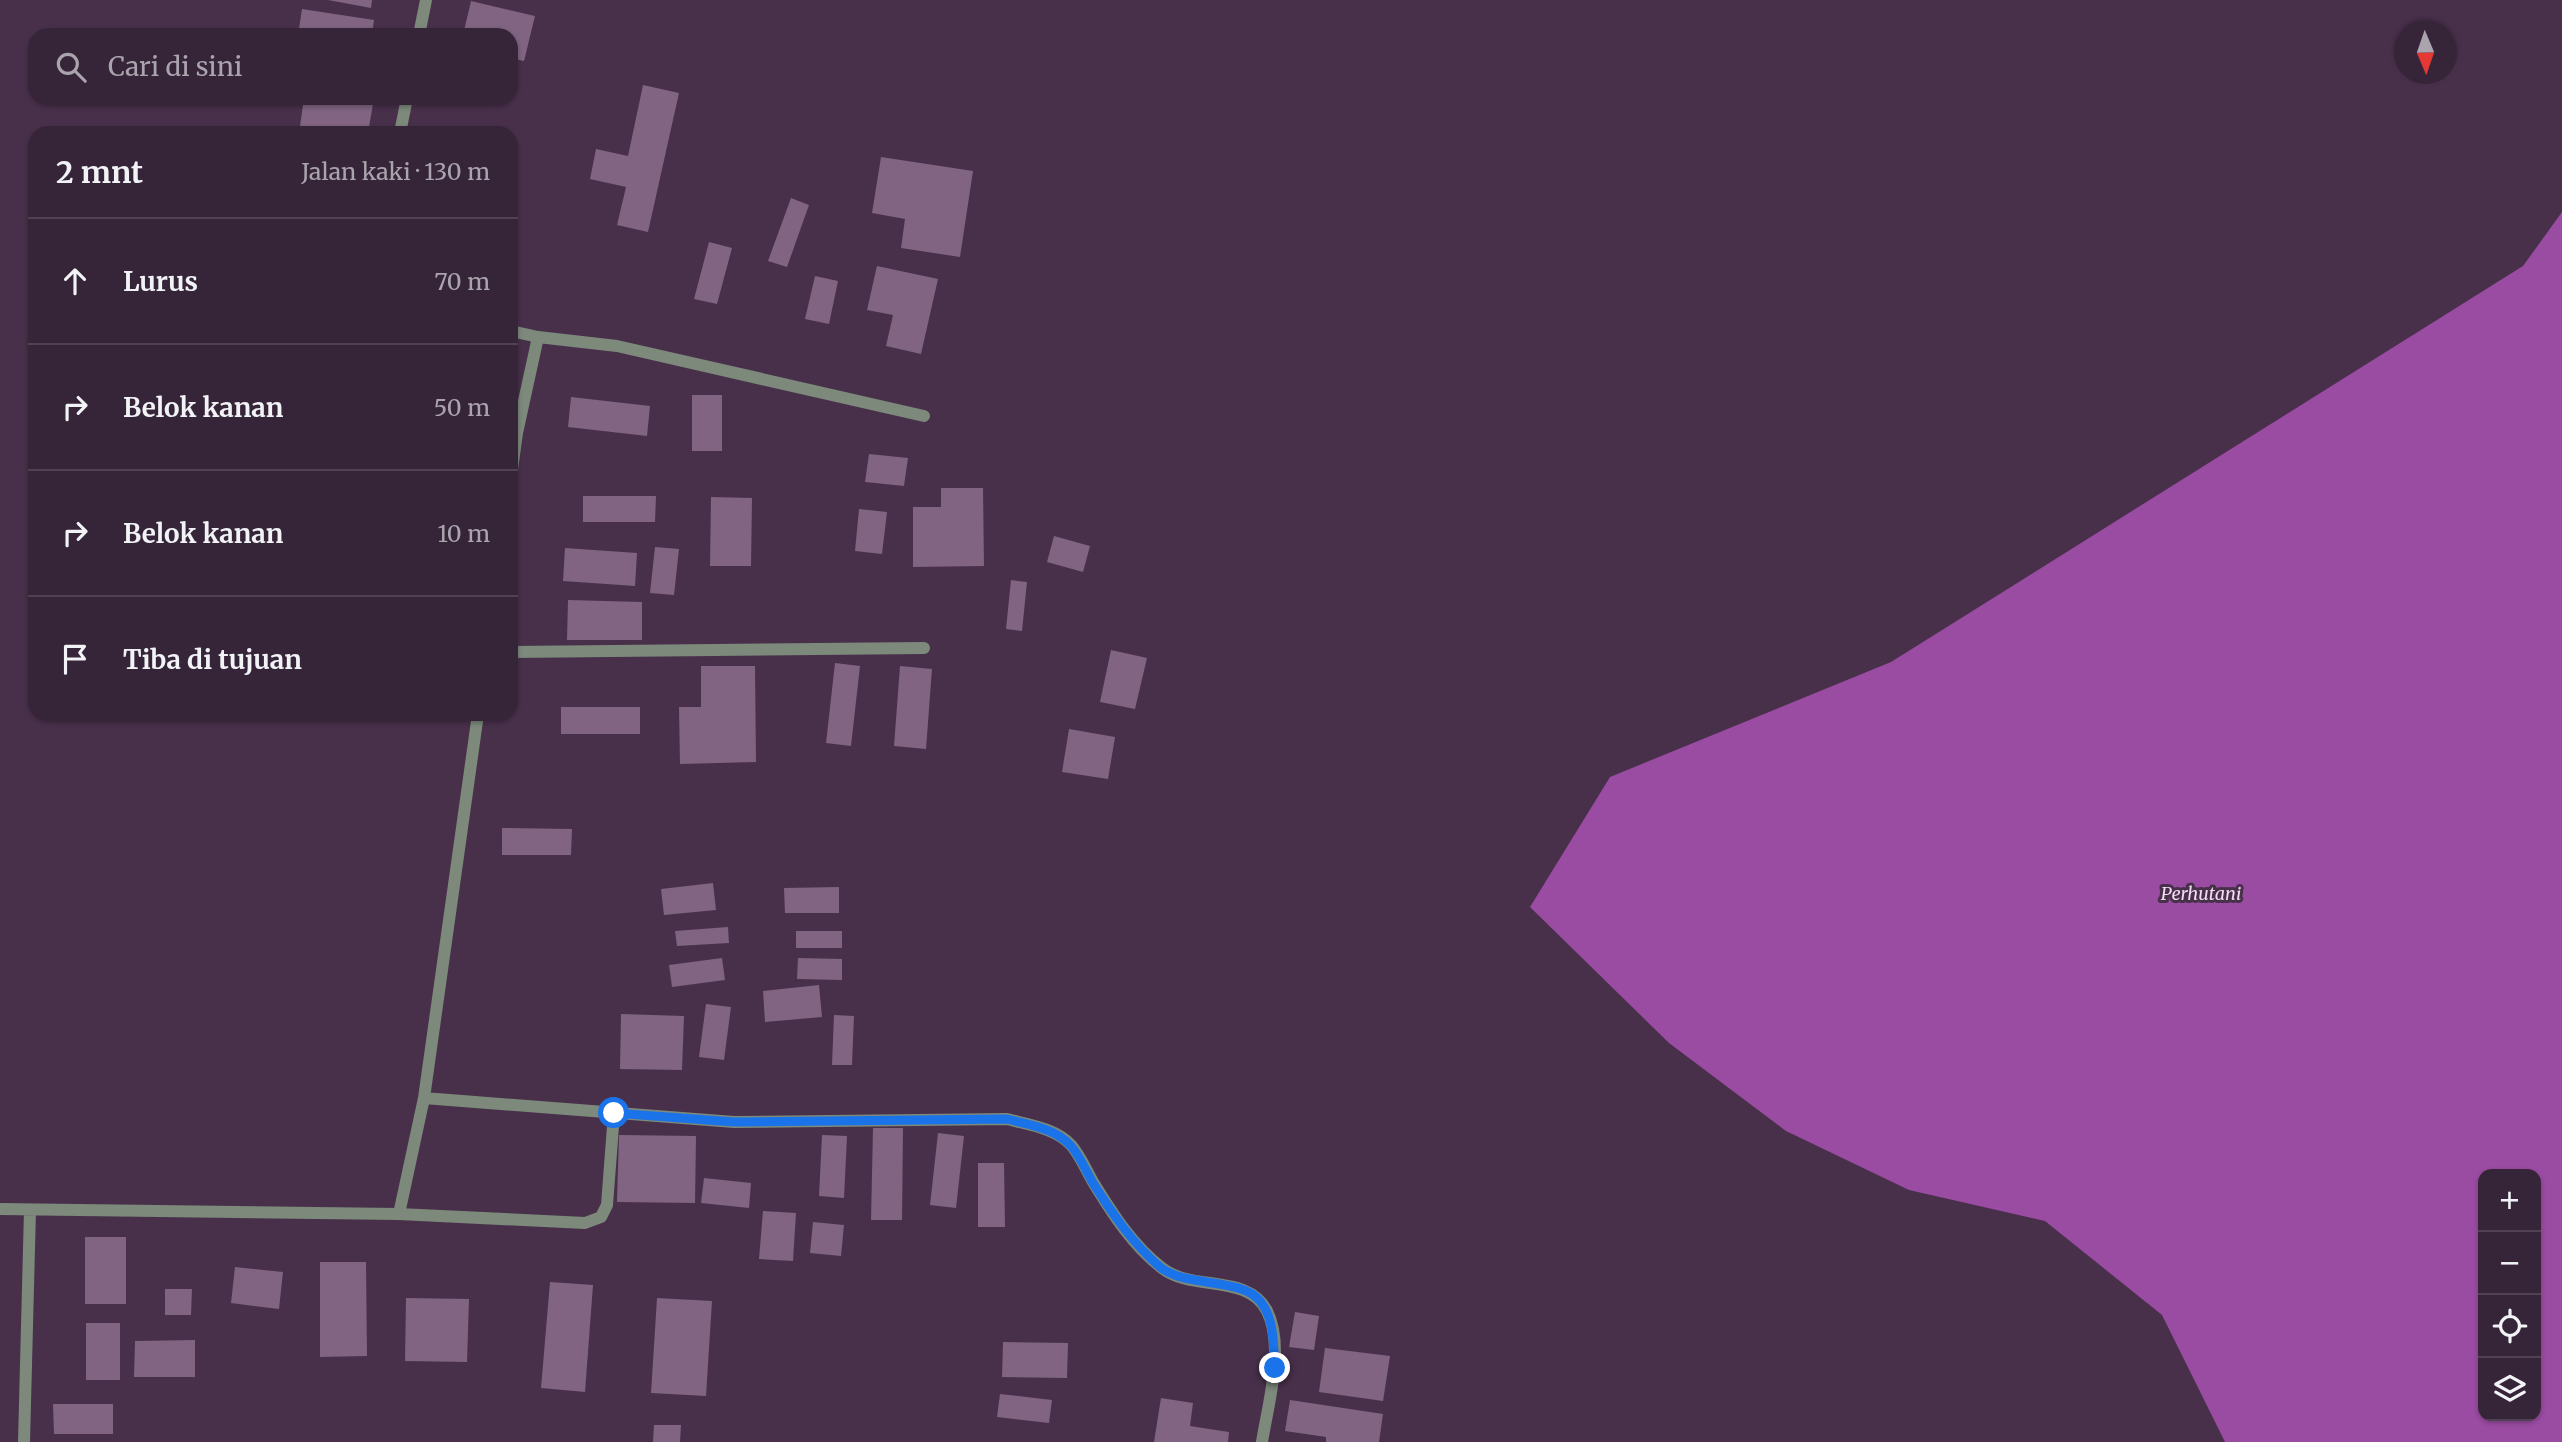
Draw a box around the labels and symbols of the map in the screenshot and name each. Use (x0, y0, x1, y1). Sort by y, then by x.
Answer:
north arrow (2394, 21, 2457, 84)
park label: Perhutani (2161, 882, 2241, 905)
route start (598, 1097, 629, 1128)
route end (1259, 1352, 1290, 1383)

